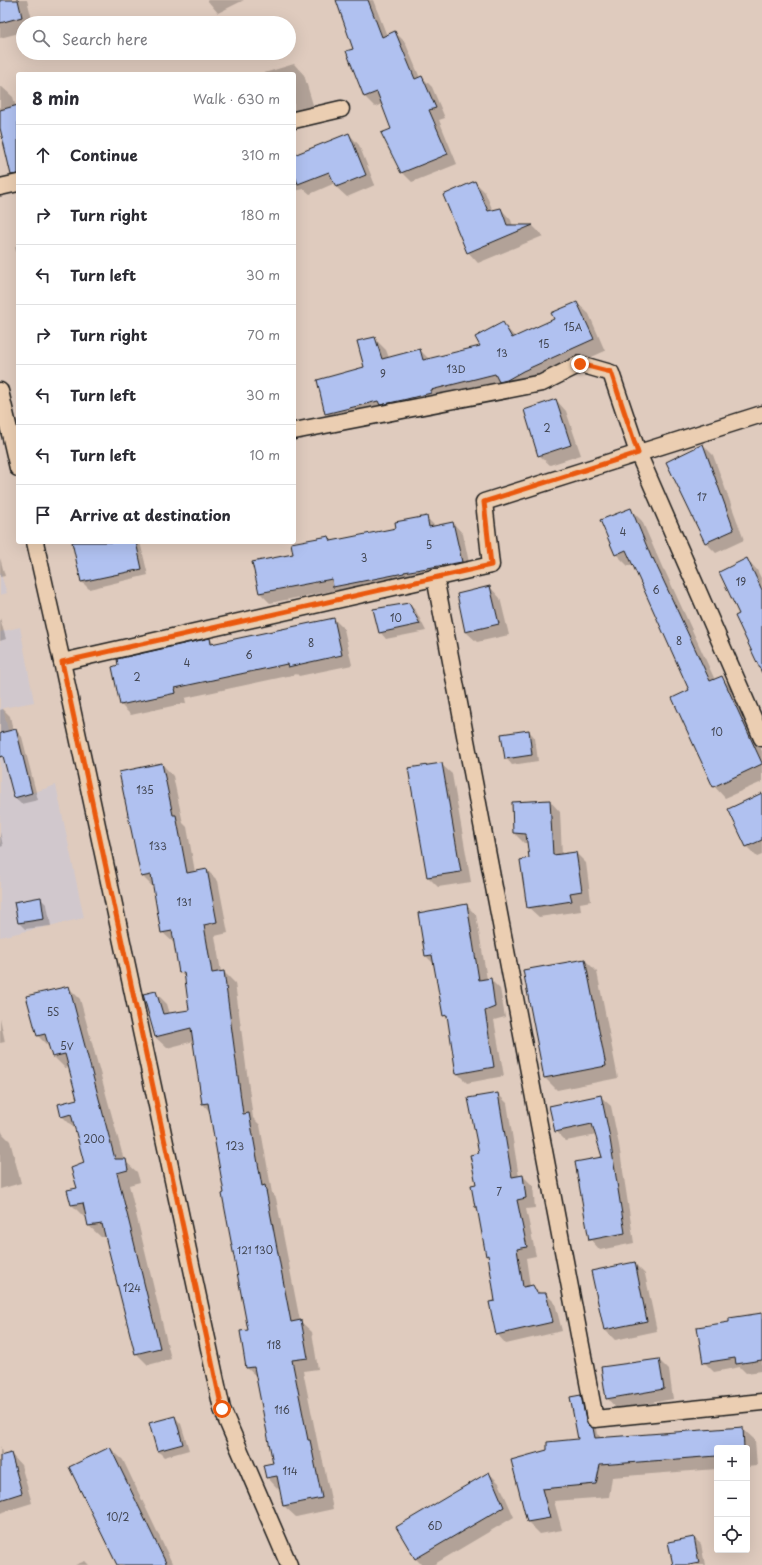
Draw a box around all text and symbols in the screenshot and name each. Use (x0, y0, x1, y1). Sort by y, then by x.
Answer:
search box (16, 16, 296, 60)
icon: search (30, 27, 52, 49)
text: Search here (62, 27, 148, 50)
text: 8 min (32, 85, 80, 111)
text: Walk · 630 m (193, 89, 280, 108)
text: Continue (70, 143, 138, 166)
icon: ahead (32, 144, 54, 166)
text: 310 m (241, 145, 280, 164)
text: Turn right (70, 203, 147, 226)
icon: right (32, 204, 54, 226)
text: 180 m (241, 205, 280, 224)
text: Turn left (70, 263, 136, 286)
icon: left (32, 264, 54, 286)
text: 30 m (246, 265, 280, 284)
house number: 15A (564, 319, 583, 334)
text: Turn right (70, 323, 147, 346)
icon: right (32, 324, 54, 346)
text: 70 m (247, 325, 280, 344)
house number: 15 (539, 336, 549, 351)
house number: 13 (496, 345, 508, 360)
route end (571, 355, 589, 373)
house number: 13D (447, 361, 466, 376)
house number: 9 (380, 366, 386, 381)
text: Turn left (70, 383, 136, 406)
icon: left (32, 384, 54, 406)
text: 30 m (246, 385, 280, 404)
house number: 2 (543, 420, 551, 435)
text: Turn left (70, 443, 136, 466)
icon: left (32, 444, 54, 466)
text: 10 m (250, 445, 280, 464)
house number: 17 (697, 489, 708, 504)
text: Arrive at destination (70, 503, 231, 526)
icon: arrive (32, 504, 54, 526)
house number: 4 (620, 524, 627, 539)
house number: 5 (426, 537, 432, 552)
house number: 3 (361, 550, 367, 565)
house number: 19 (736, 574, 746, 589)
house number: 6 (652, 582, 660, 597)
house number: 10 (390, 610, 402, 625)
house number: 8 (676, 633, 682, 648)
house number: 8 (308, 635, 314, 650)
house number: 6 (245, 647, 253, 662)
house number: 4 (184, 655, 191, 670)
house number: 2 (133, 669, 141, 684)
house number: 10 (711, 724, 723, 739)
house number: 135 (136, 782, 154, 797)
house number: 133 (149, 838, 167, 853)
house number: 131 (177, 894, 192, 909)
house number: 5S (47, 1004, 59, 1019)
house number: 5V (60, 1038, 74, 1053)
house number: 200 (83, 1131, 105, 1146)
house number: 123 (226, 1138, 244, 1153)
house number: 7 (496, 1184, 502, 1199)
house number: 121 130 (237, 1242, 273, 1257)
house number: 124 (123, 1280, 141, 1295)
house number: 118 (267, 1337, 281, 1352)
route start (213, 1400, 231, 1418)
house number: 116 (274, 1402, 290, 1417)
map controls (714, 1445, 750, 1553)
button: + (714, 1445, 750, 1481)
house number: 114 (283, 1463, 298, 1478)
button: − (714, 1481, 750, 1517)
house number: 10/2 (107, 1509, 129, 1524)
button: locate (714, 1517, 750, 1553)
house number: 6D (428, 1518, 443, 1533)

